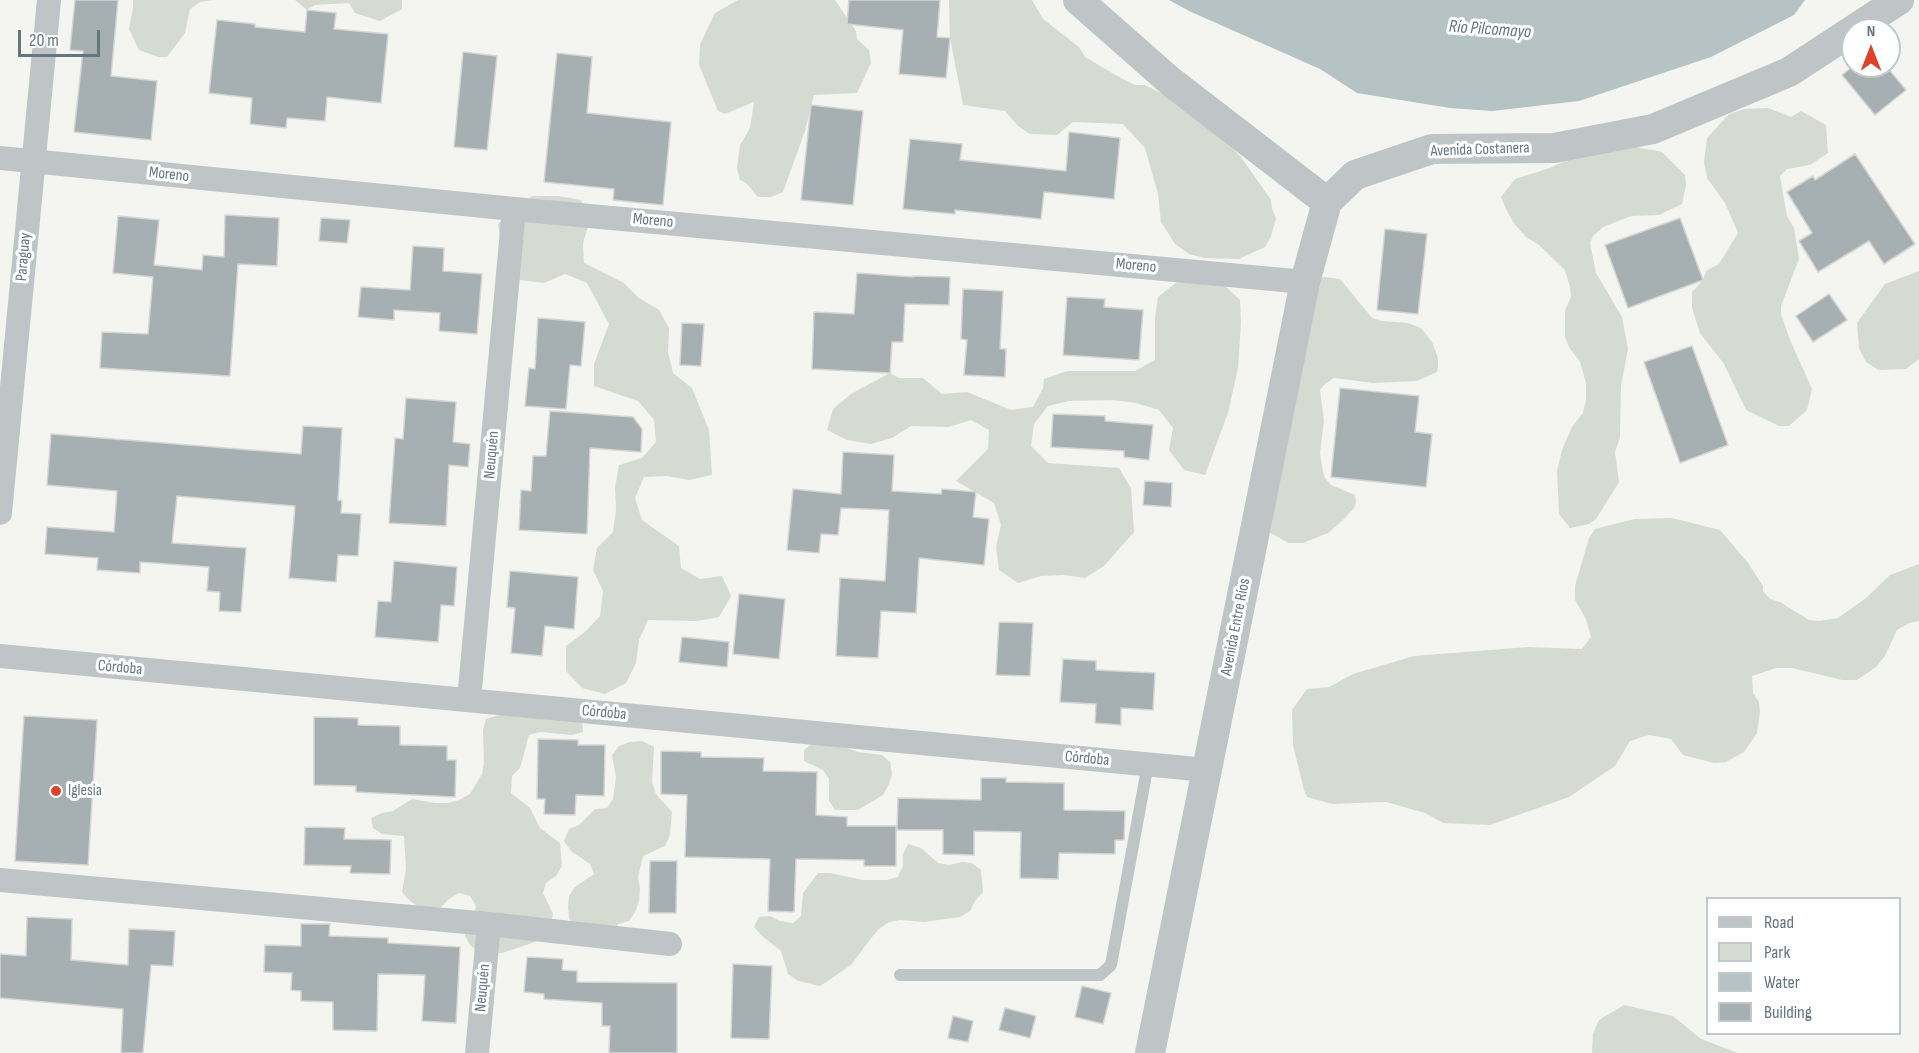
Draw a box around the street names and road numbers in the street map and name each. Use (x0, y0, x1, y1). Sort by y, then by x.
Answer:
street label: Avenida Costanera (1430, 139, 1530, 161)
street label: Moreno (148, 163, 190, 187)
street label: Moreno (632, 210, 674, 232)
street label: Paraguay (12, 232, 36, 282)
street label: Moreno (1115, 255, 1157, 277)
street label: Neuquén (480, 430, 504, 480)
street label: Avenida Entre Ríos (1217, 577, 1255, 677)
street label: Córdoba (97, 656, 143, 680)
street label: Córdoba (581, 701, 627, 725)
street label: Córdoba (1064, 747, 1110, 771)
street label: Neuquén (471, 963, 495, 1013)

